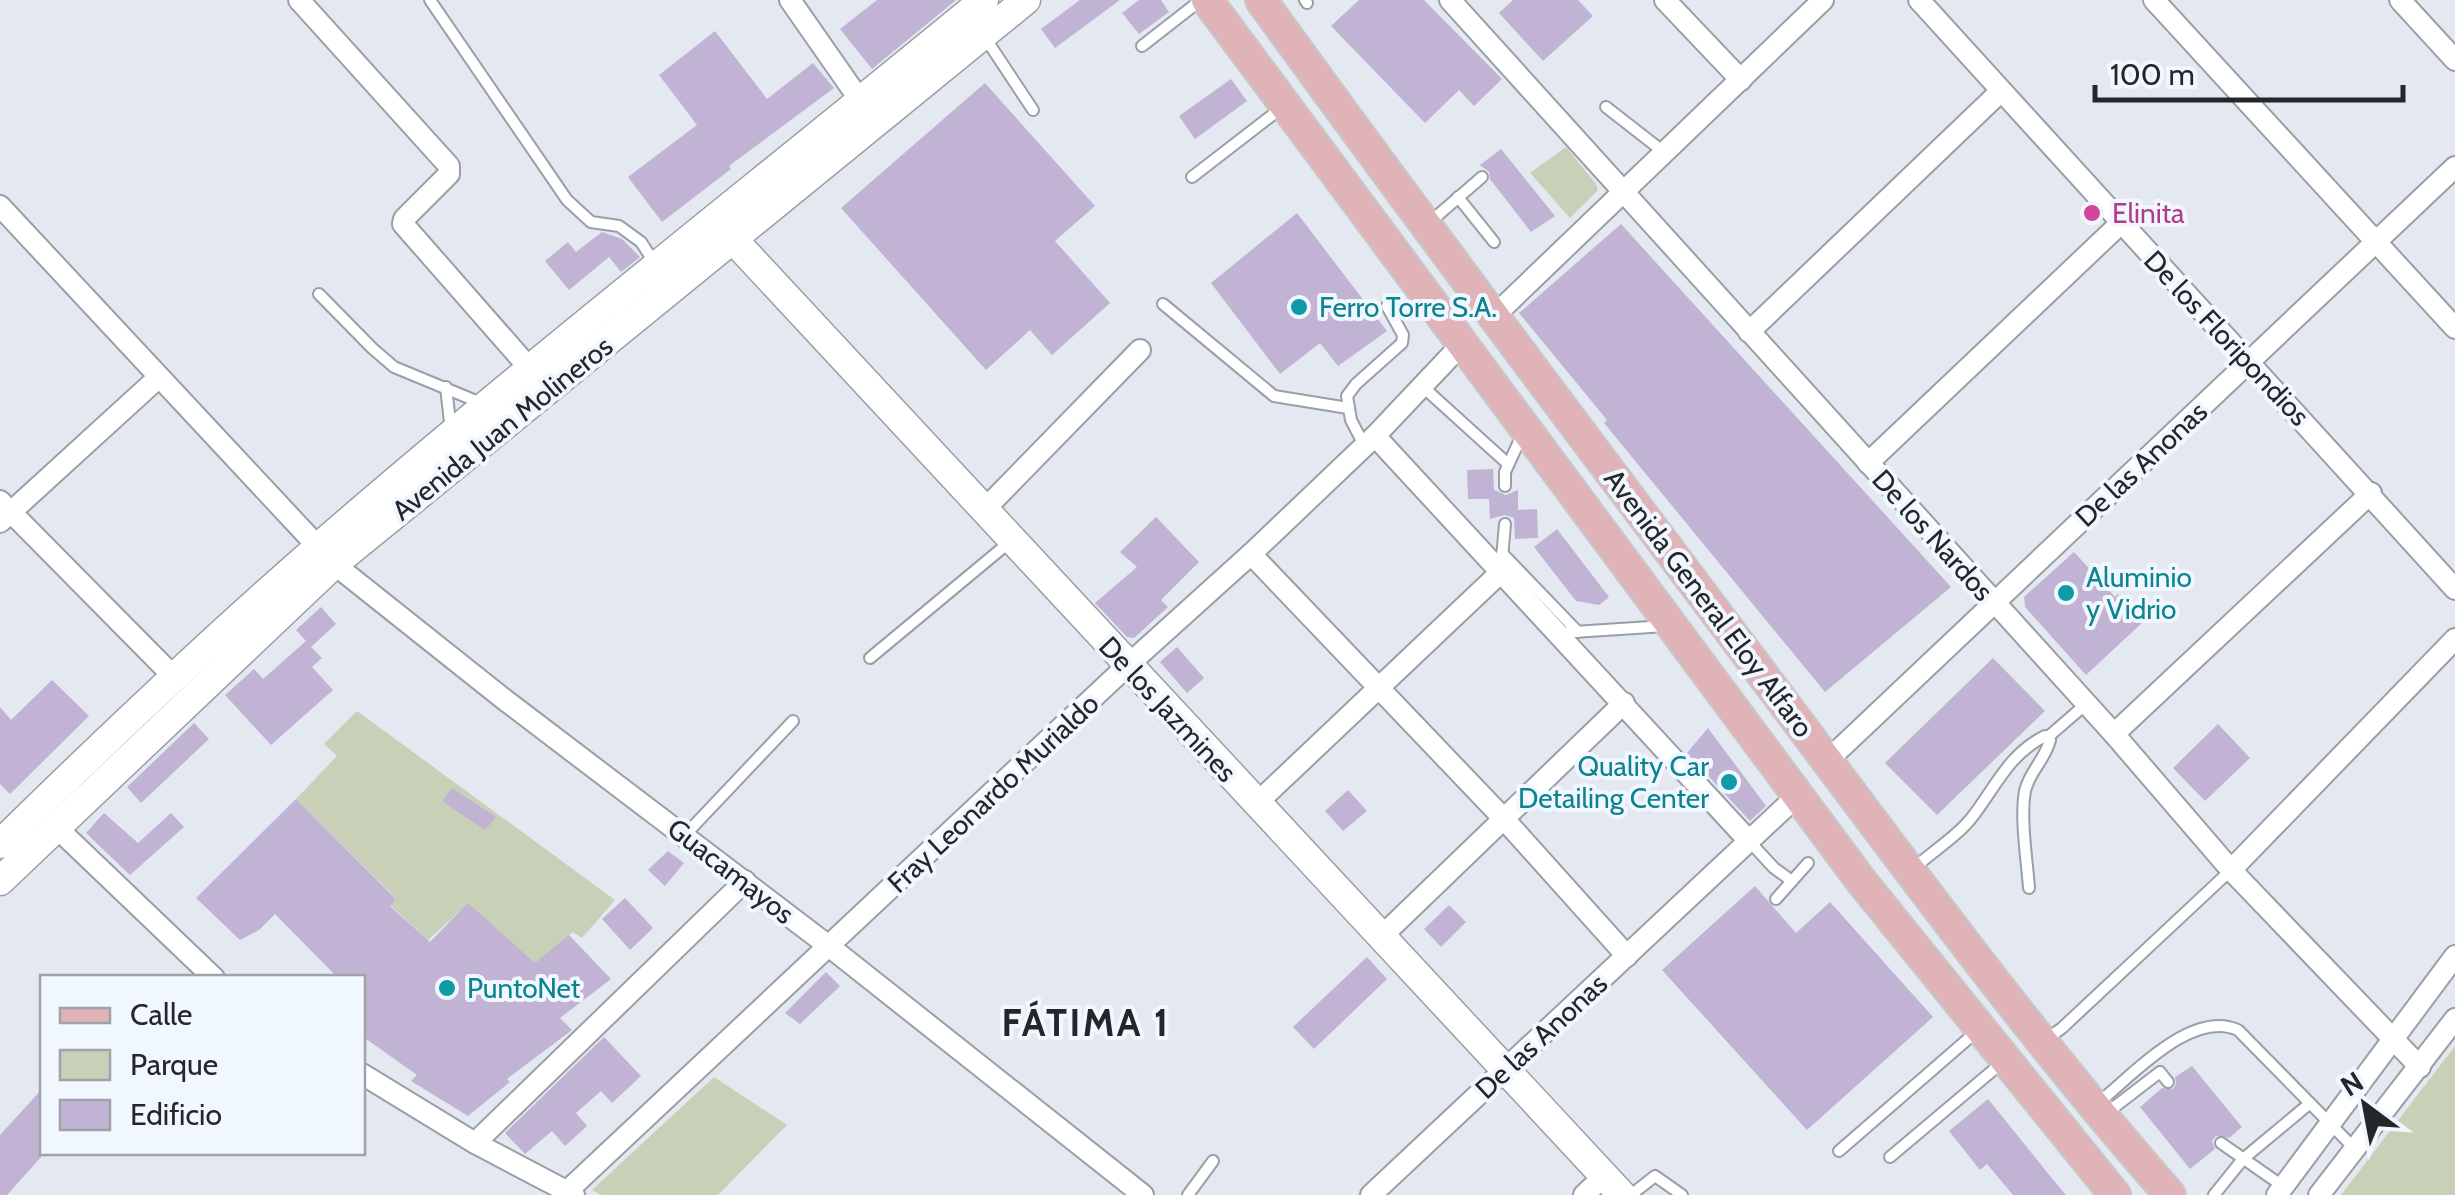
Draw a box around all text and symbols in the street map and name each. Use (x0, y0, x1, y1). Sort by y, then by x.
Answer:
scale bar (2095, 40, 2402, 102)
text: 100 m (2110, 56, 2195, 93)
place label: Elinita (2112, 196, 2185, 230)
marker: Elinita (2081, 202, 2103, 224)
street label: De los Floripondios (2137, 243, 2317, 433)
place label: Ferro Torre S.A. (1319, 290, 1497, 324)
marker: Ferro Torre S.A. (1288, 296, 1310, 318)
street label: Avenida Juan Molineros (385, 329, 619, 527)
street label: De las Anonas (2068, 394, 2214, 534)
street label: Avenida General Eloy Alfaro (1597, 462, 1821, 744)
street label: De los Nardos (1865, 463, 2001, 607)
place label: Aluminio y Vidrio (2086, 560, 2192, 626)
marker: Aluminio y Vidrio (2055, 582, 2077, 604)
street label: De los Jazmines (1092, 629, 1244, 789)
street label: Fray Leonardo Murialdo (880, 686, 1106, 900)
place label: Quality Car Detailing Center (1518, 749, 1709, 815)
marker: Quality Car Detailing Center (1718, 771, 1740, 793)
street label: Guacamayos (661, 811, 801, 931)
street label: De las Anonas (1468, 966, 1614, 1106)
place label: PuntoNet (467, 971, 580, 1005)
legend (40, 975, 365, 1155)
marker: PuntoNet (436, 977, 458, 999)
text: Calle (130, 996, 192, 1033)
district label: FÁTIMA 1 (1001, 999, 1171, 1046)
text: Parque (130, 1046, 218, 1083)
north arrow (2315, 1055, 2415, 1155)
text: N (2334, 1064, 2369, 1103)
text: Edificio (130, 1096, 222, 1133)

